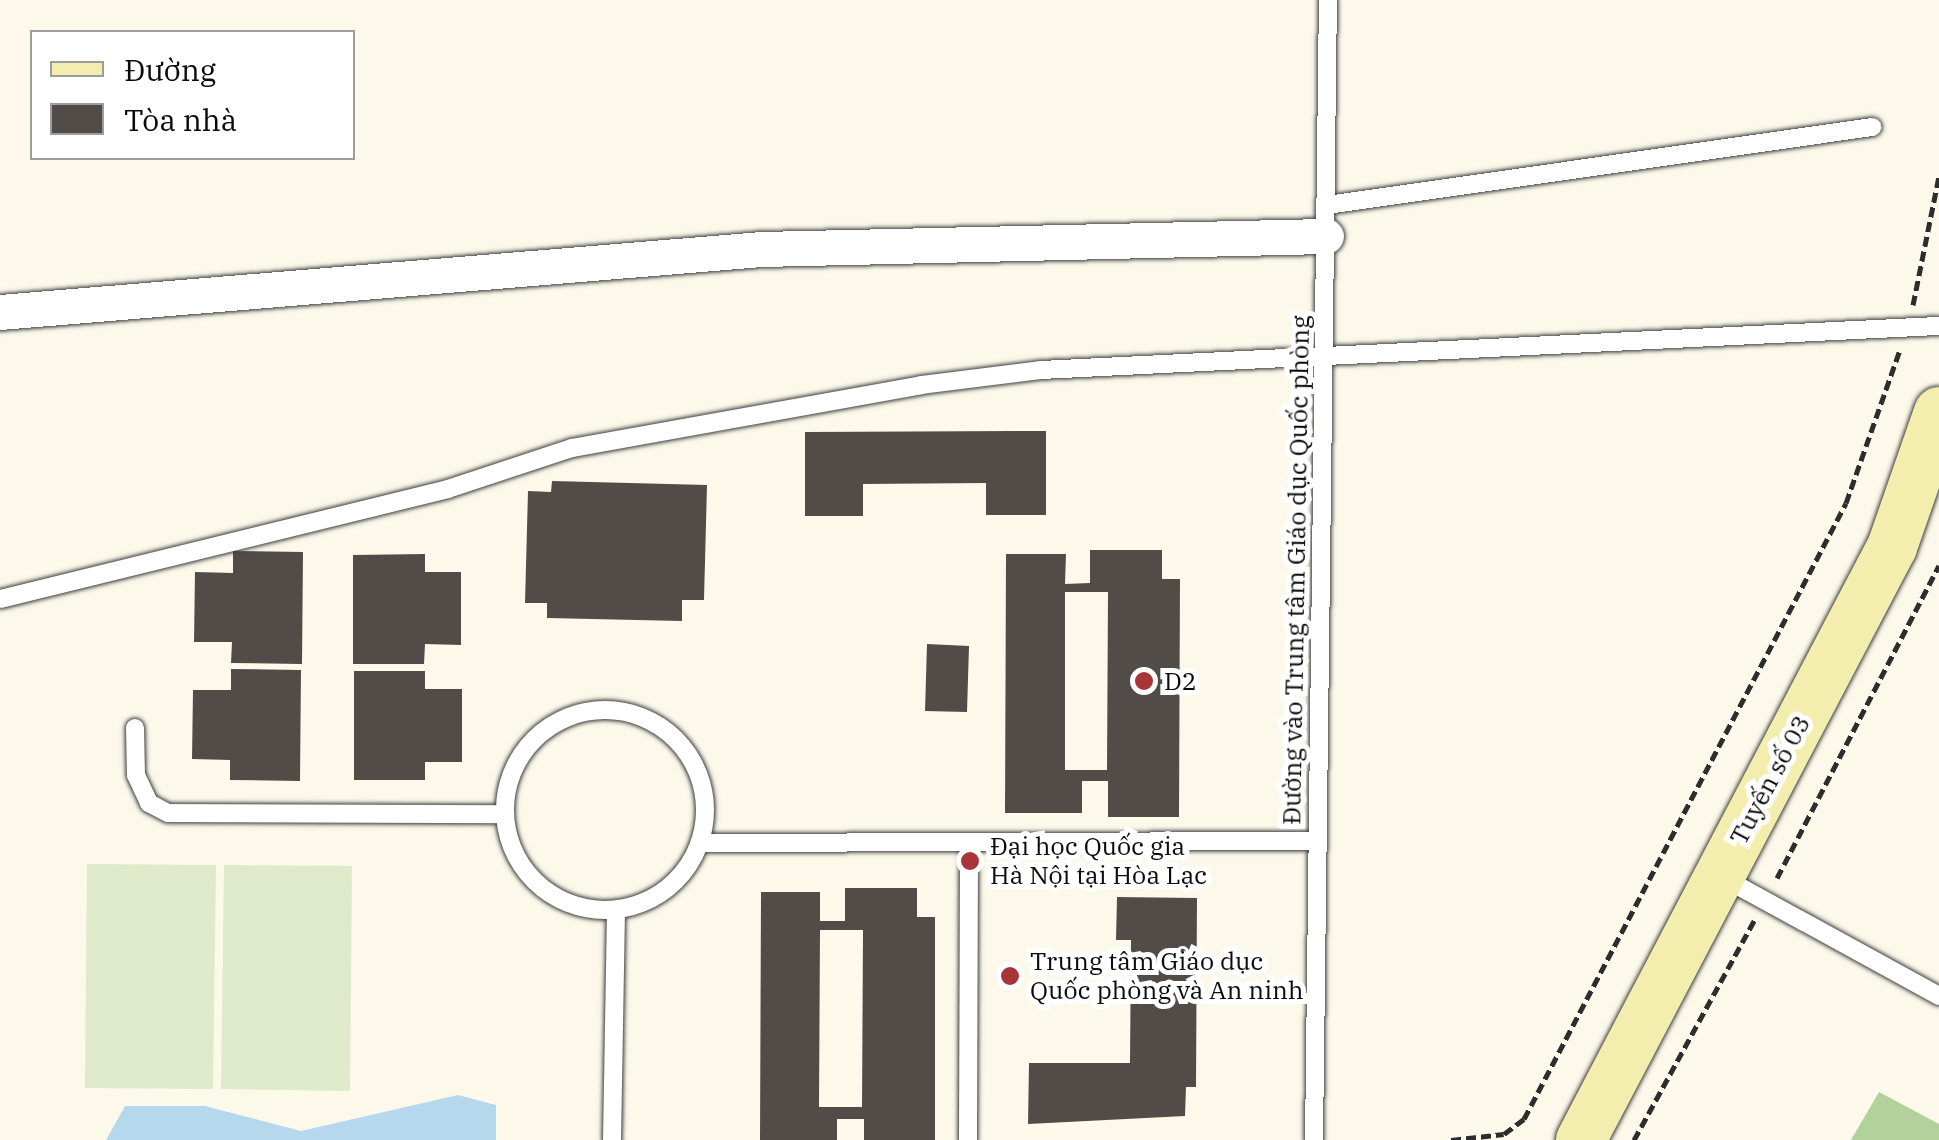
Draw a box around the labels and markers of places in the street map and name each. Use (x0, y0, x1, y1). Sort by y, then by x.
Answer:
place label: D2 (1164, 666, 1197, 696)
marker: D2 (1133, 670, 1155, 692)
place label: Đại học Quốc gia Hà Nội tại Hòa Lạc (990, 832, 1207, 891)
marker: Đại học Quốc gia Hà Nội tại Hòa Lạc (959, 850, 981, 872)
place label: Trung tâm Giáo dục Quốc phòng và An ninh (1030, 947, 1304, 1006)
marker: Trung tâm Giáo dục Quốc phòng và An ninh (999, 965, 1021, 987)

